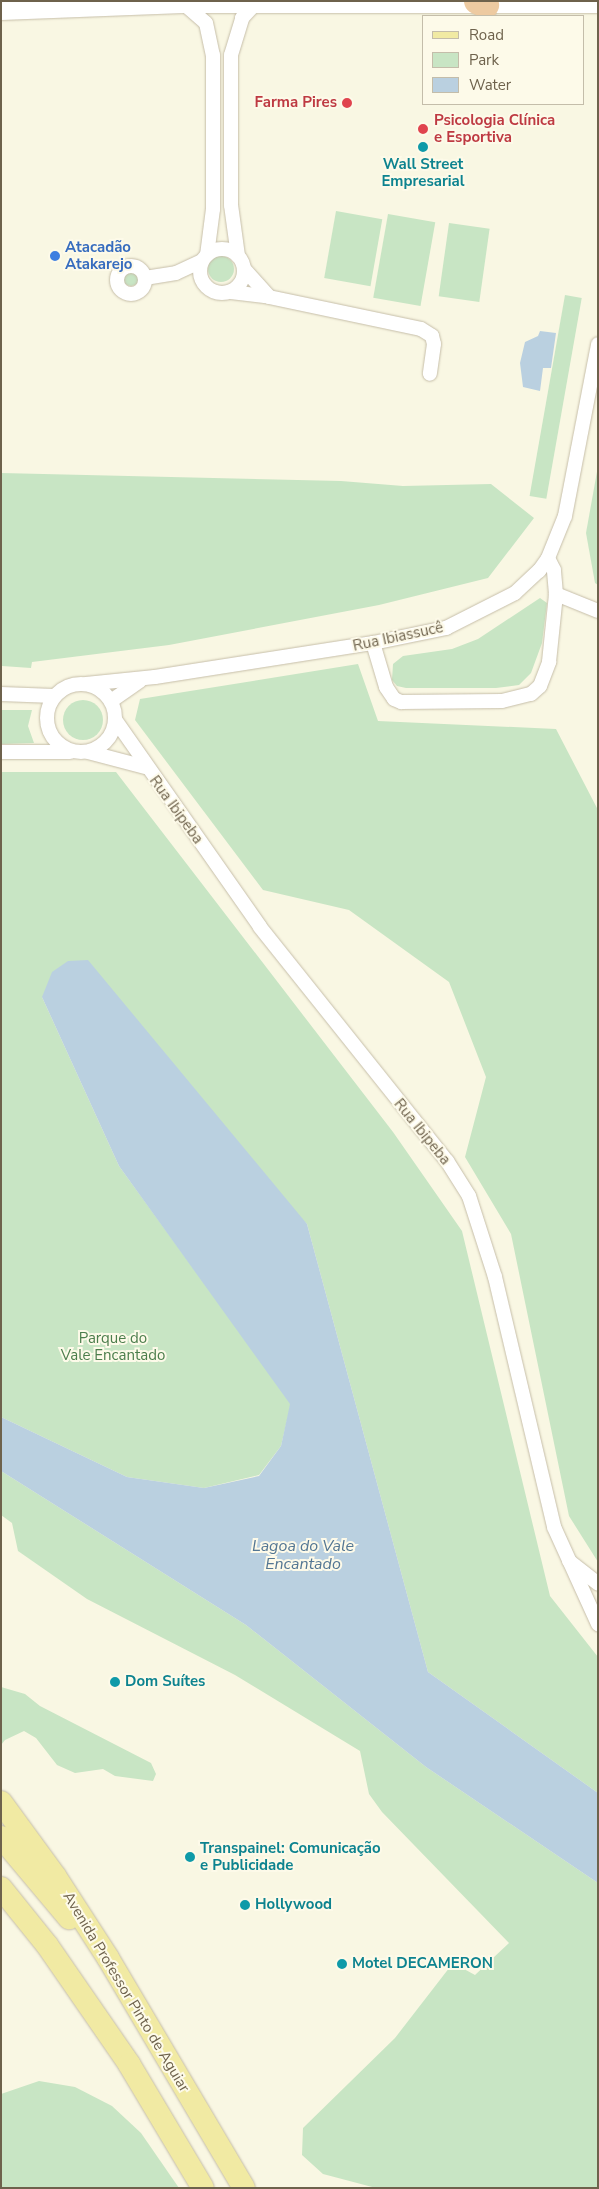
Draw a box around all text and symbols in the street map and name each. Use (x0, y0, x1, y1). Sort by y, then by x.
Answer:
legend (422, 15, 584, 105)
text: Road (469, 25, 504, 45)
text: Park (469, 50, 499, 70)
text: Water (469, 75, 511, 95)
place label: Farma Pires (255, 94, 337, 112)
marker: Farma Pires (341, 97, 353, 109)
place label: Psicologia Clínica e Esportiva (434, 111, 555, 146)
marker: Psicologia Clínica e Esportiva (416, 122, 430, 136)
marker: Wall Street Empresarial (417, 141, 429, 153)
place label: Wall Street Empresarial (381, 155, 465, 190)
place label: Atacadão Atakarejo (65, 238, 132, 273)
marker: Atacadão Atakarejo (49, 250, 61, 262)
street label: Rua Ibiassucê (351, 619, 445, 655)
street label: Rua Ibipeba (145, 772, 207, 848)
street label: Rua Ibipeba (390, 1095, 454, 1169)
park label: Parque do Vale Encantado (61, 1329, 165, 1364)
water label: Lagoa do Vale Encantado (252, 1536, 354, 1574)
place label: Dom Suítes (125, 1673, 205, 1691)
marker: Dom Suítes (109, 1676, 121, 1688)
place label: Transpainel: Comunicação e Publicidade (200, 1839, 381, 1874)
marker: Transpainel: Comunicação e Publicidade (184, 1851, 196, 1863)
street label: Avenida Professor Pinto de Aguiar (59, 1889, 193, 2095)
place label: Hollywood (255, 1896, 332, 1914)
marker: Hollywood (239, 1899, 251, 1911)
place label: Motel DECAMERON (352, 1955, 493, 1973)
marker: Motel DECAMERON (336, 1958, 348, 1970)

